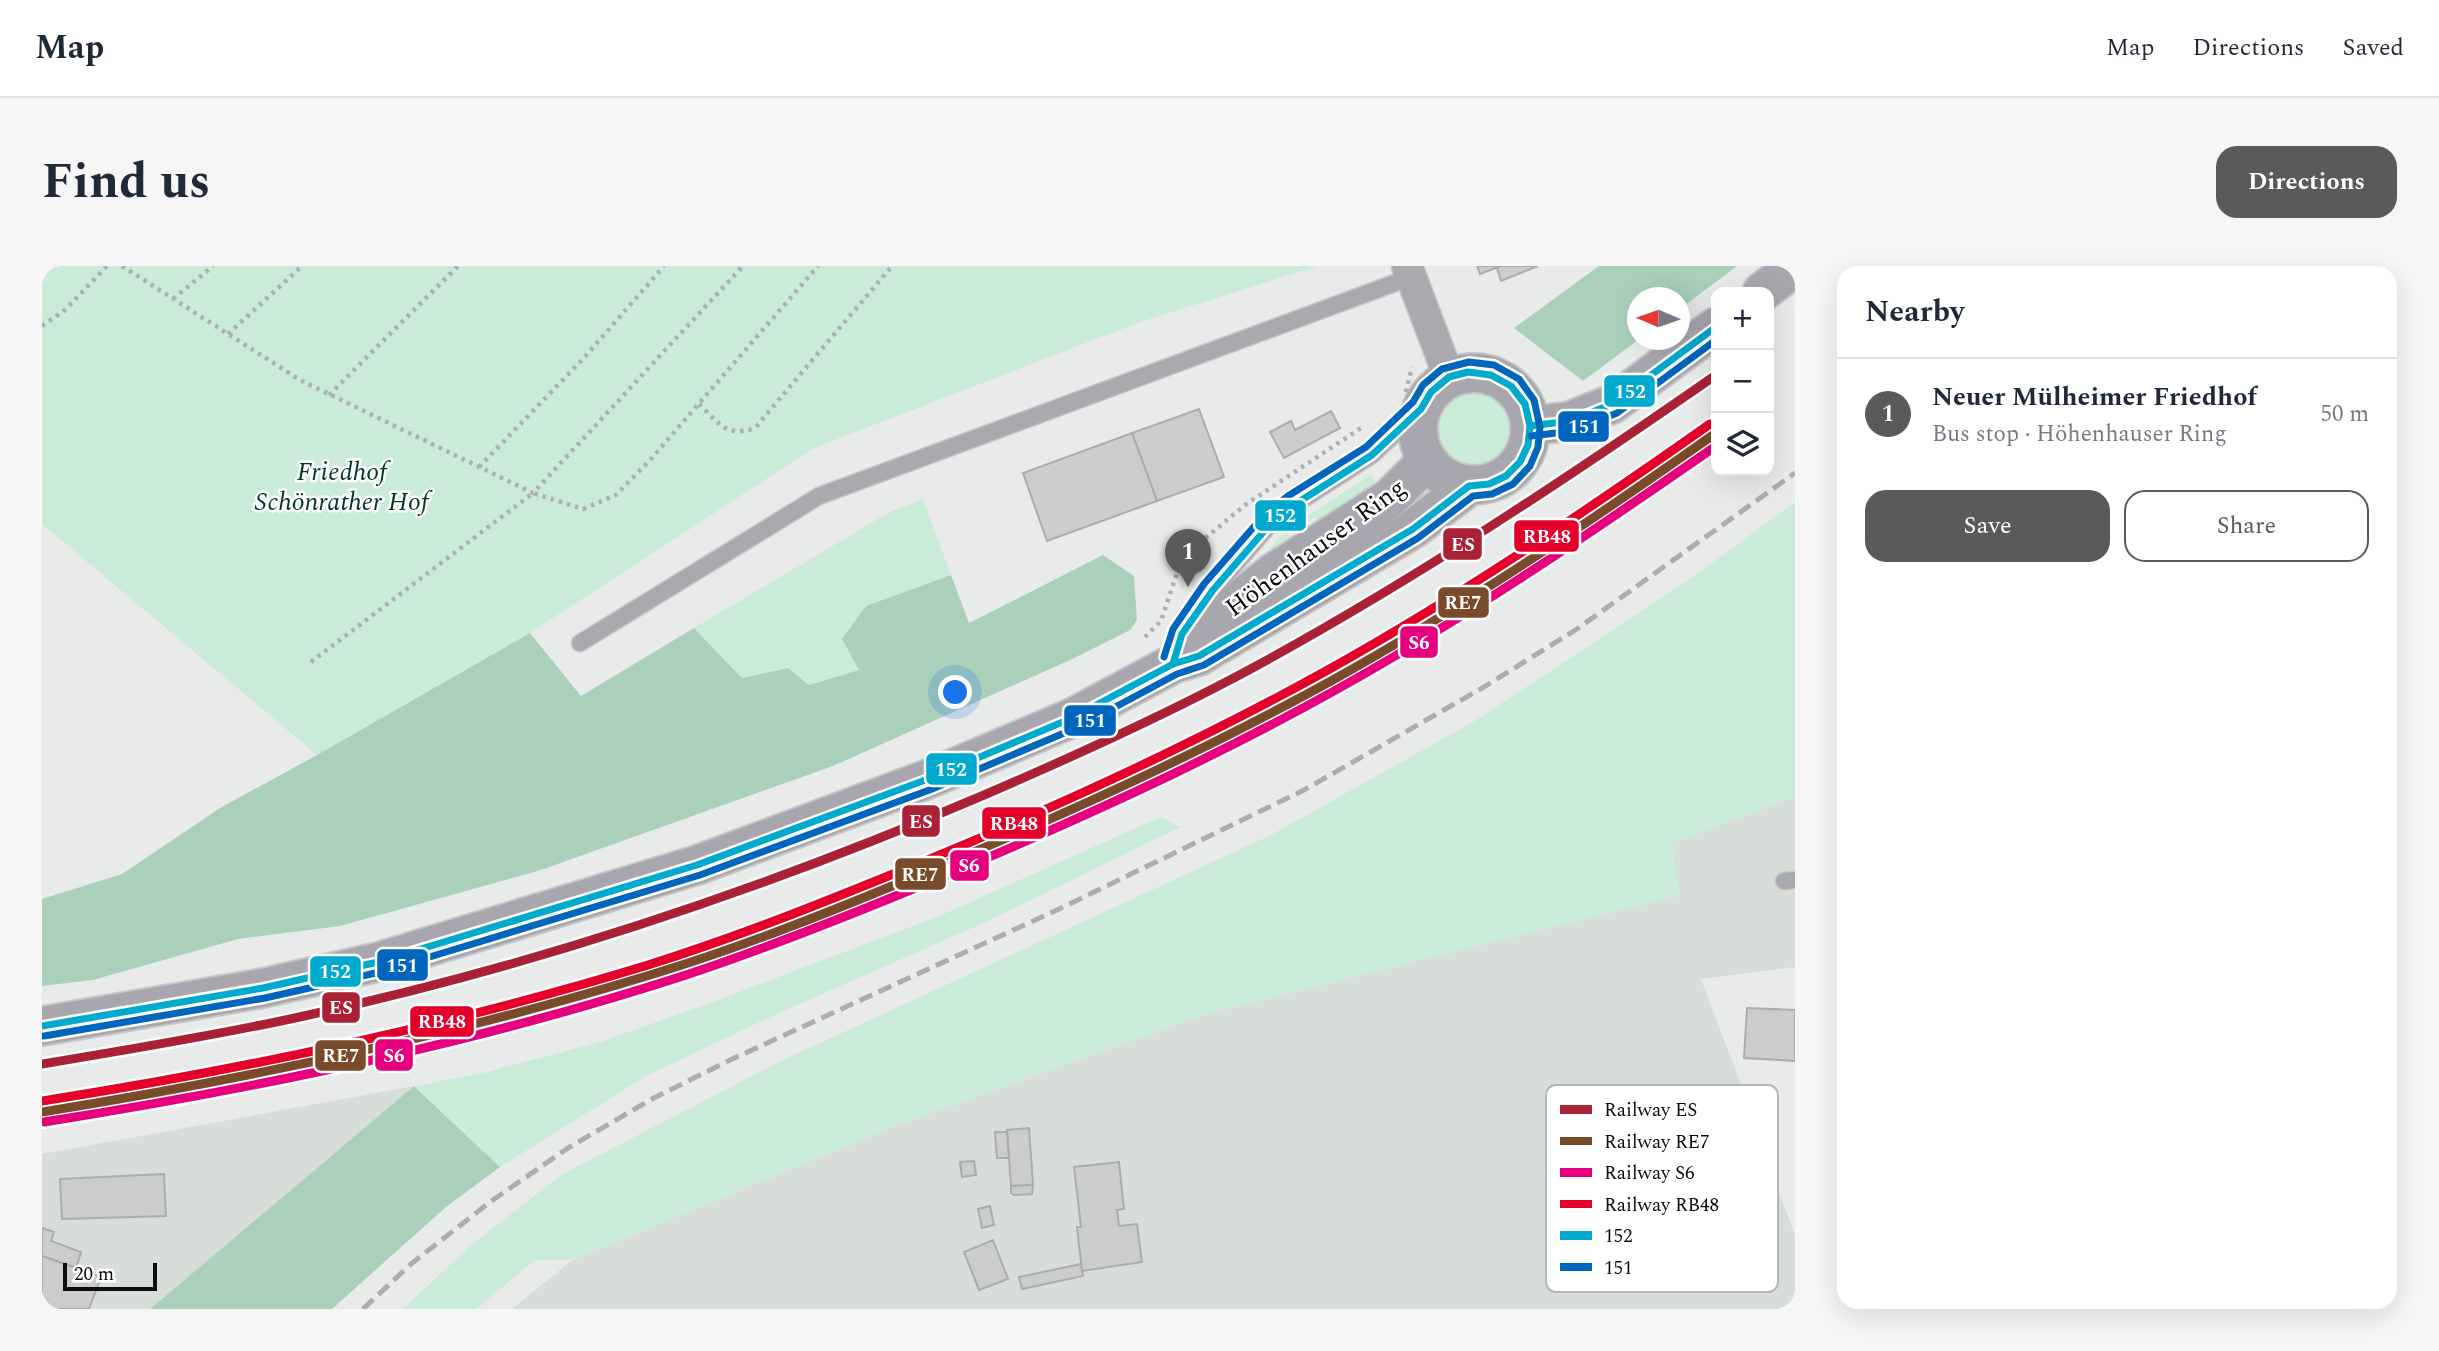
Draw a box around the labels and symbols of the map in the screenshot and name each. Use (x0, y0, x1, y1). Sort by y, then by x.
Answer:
north arrow (1627, 287, 1690, 350)
line badge: 152 (1603, 374, 1656, 408)
text: 152 (1614, 378, 1646, 407)
line badge: 151 (1557, 410, 1610, 443)
text: 151 (1568, 413, 1600, 442)
park label: Friedhof Schönrather Hof (255, 452, 433, 522)
street label: Höhenhauser Ring (1217, 468, 1414, 627)
line badge: 152 (1254, 499, 1307, 532)
text: 152 (1264, 502, 1296, 531)
line badge: RB48 (1513, 519, 1580, 553)
text: RB48 (1523, 523, 1571, 552)
line badge: ES (1442, 527, 1483, 561)
pin: 1 (1165, 529, 1211, 587)
text: ES (1451, 531, 1475, 560)
line badge: RE7 (1437, 586, 1490, 619)
text: RE7 (1444, 589, 1482, 618)
line badge: S6 (1399, 625, 1439, 659)
text: S6 (1408, 629, 1430, 658)
your location (938, 675, 972, 709)
line badge: 151 (1063, 704, 1117, 737)
text: 151 (1074, 707, 1106, 736)
line badge: 152 (925, 752, 978, 786)
text: 152 (935, 756, 967, 785)
line badge: ES (901, 804, 941, 838)
line badge: RB48 (981, 806, 1047, 840)
text: ES (909, 808, 933, 837)
text: RB48 (990, 810, 1038, 839)
line badge: S6 (949, 849, 990, 882)
text: S6 (958, 852, 980, 881)
line badge: RE7 (894, 857, 947, 891)
text: RE7 (901, 861, 939, 890)
line badge: 151 (376, 948, 429, 982)
text: 151 (386, 952, 418, 981)
line badge: 152 (309, 955, 362, 988)
text: 152 (319, 958, 351, 987)
line badge: ES (321, 991, 361, 1024)
text: ES (329, 994, 353, 1023)
line badge: RB48 (409, 1005, 475, 1038)
text: RB48 (418, 1008, 466, 1037)
line badge: S6 (374, 1038, 414, 1072)
line badge: RE7 (314, 1039, 367, 1072)
text: RE7 (322, 1042, 360, 1071)
text: S6 (383, 1042, 405, 1071)
legend (1546, 1085, 1778, 1292)
text: Railway ES (1604, 1096, 1697, 1125)
text: Railway RE7 (1604, 1128, 1709, 1157)
text: Railway S6 (1604, 1159, 1695, 1188)
text: Railway RB48 (1604, 1191, 1719, 1220)
text: 152 (1604, 1222, 1633, 1251)
text: 151 (1604, 1254, 1633, 1283)
scale bar (63, 1260, 158, 1292)

